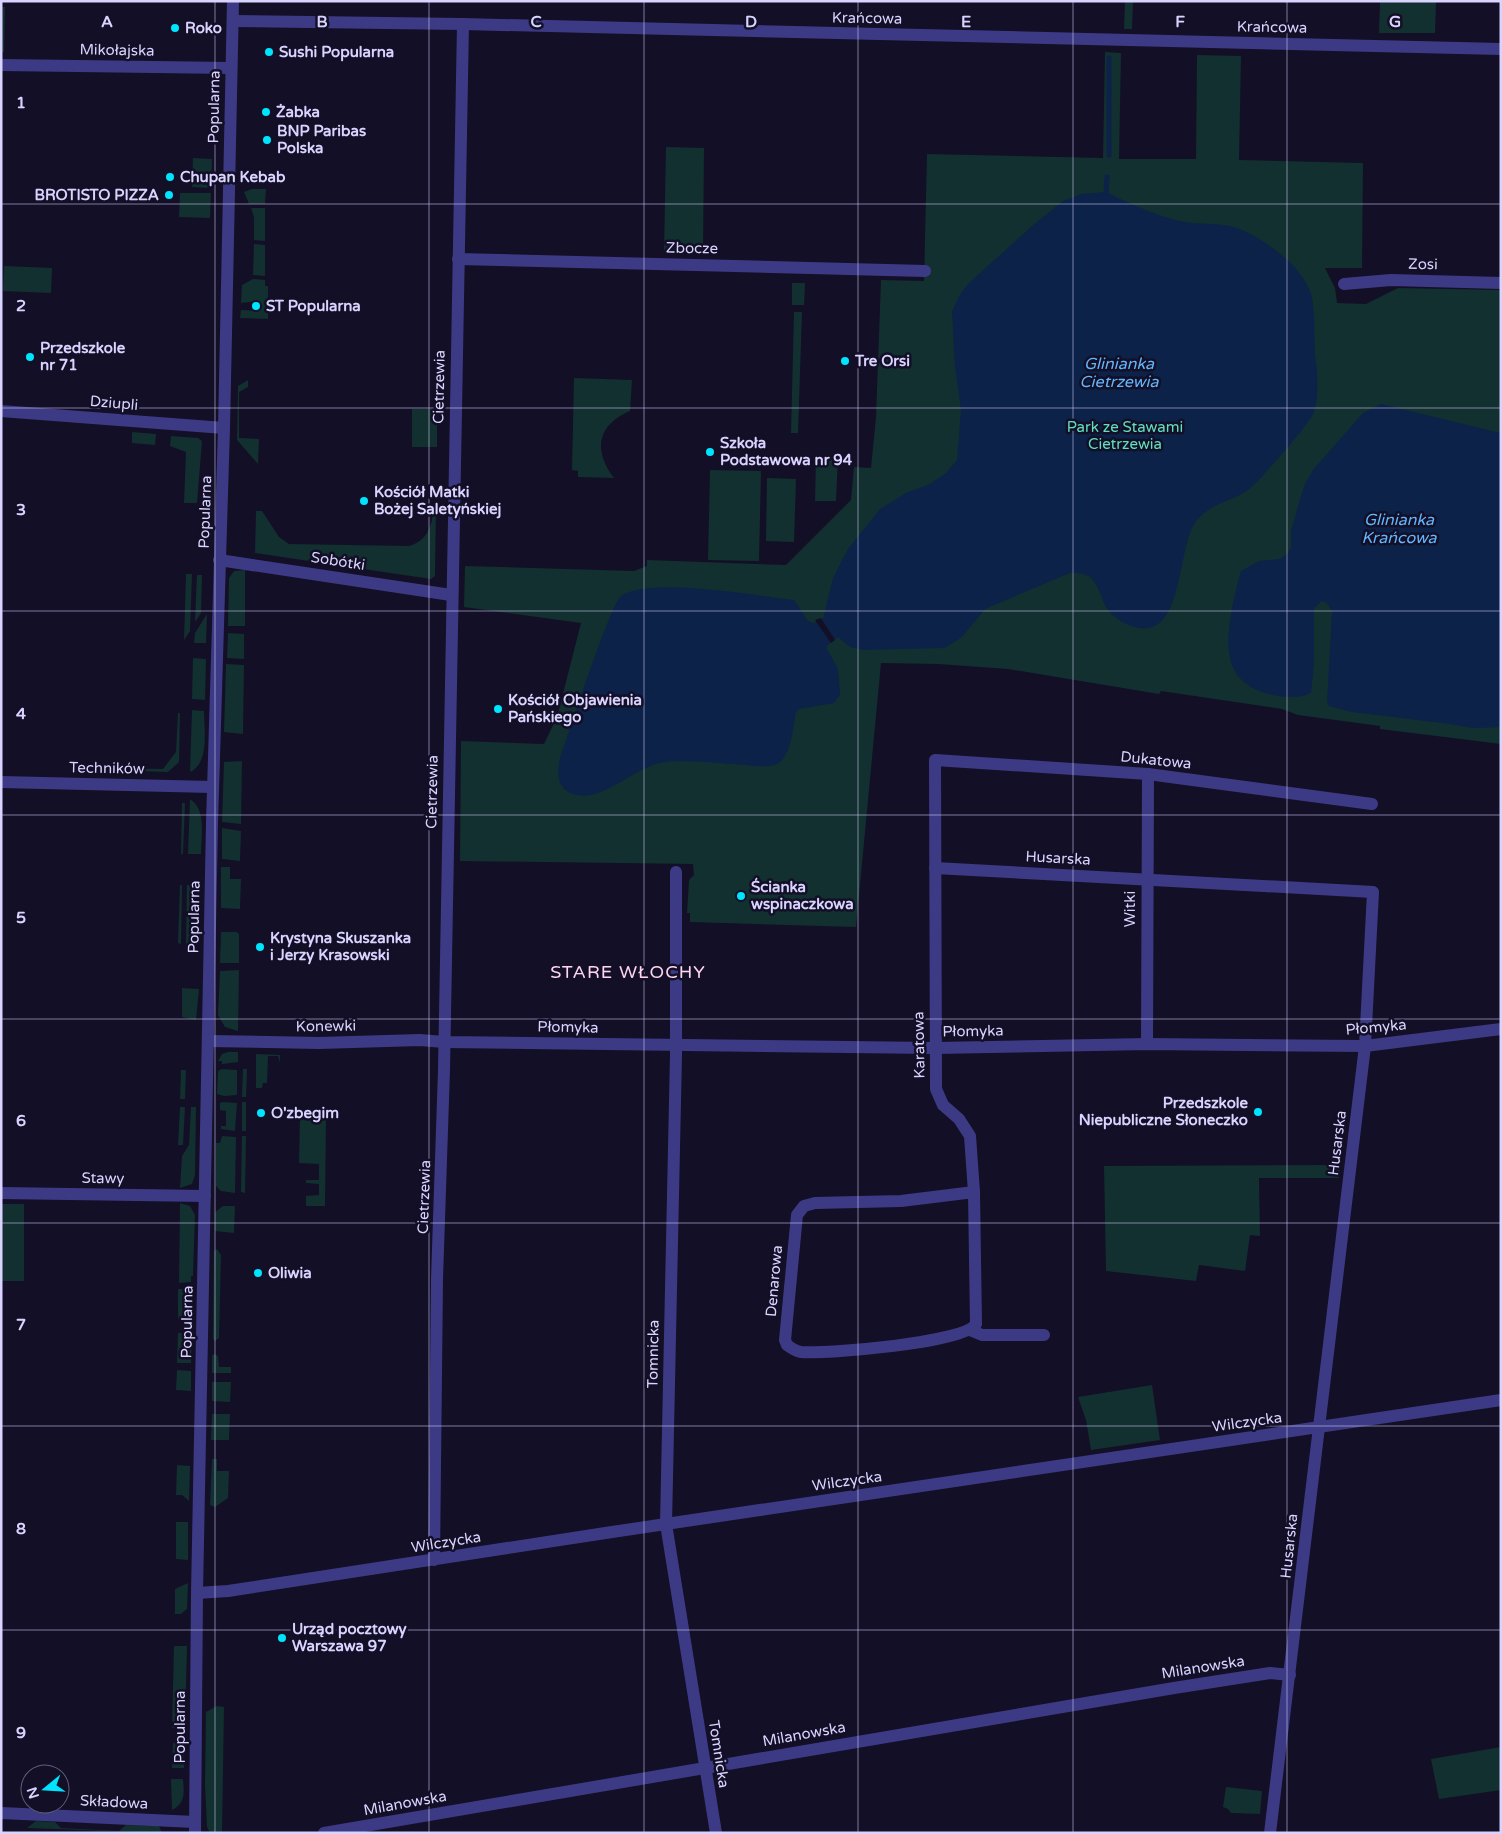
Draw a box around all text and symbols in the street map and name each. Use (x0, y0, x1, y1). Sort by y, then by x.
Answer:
street label: Krańcowa (832, 8, 902, 28)
text: A (101, 12, 113, 32)
text: B (316, 12, 328, 32)
text: C (530, 12, 542, 32)
text: D (745, 12, 757, 32)
text: E (961, 12, 971, 32)
text: F (1175, 12, 1185, 32)
text: G (1389, 12, 1401, 32)
street label: Krańcowa (1237, 17, 1307, 37)
place label: Roko (185, 19, 222, 37)
marker: Roko (169, 22, 181, 34)
street label: Mikołajska (79, 40, 155, 60)
place label: Sushi Popularna (279, 43, 394, 62)
marker: Sushi Popularna (263, 46, 275, 58)
street label: Popularna (204, 70, 224, 144)
text: 1 (16, 93, 26, 113)
place label: Żabka (276, 103, 320, 121)
marker: Żabka (260, 106, 272, 118)
place label: BNP Paribas Polska (277, 122, 366, 157)
marker: BNP Paribas Polska (261, 134, 273, 146)
place label: Chupan Kebab (180, 168, 286, 187)
marker: Chupan Kebab (164, 171, 176, 183)
place label: BROTISTO PIZZA (35, 186, 159, 204)
marker: BROTISTO PIZZA (163, 189, 175, 201)
street label: Zbocze (666, 239, 718, 257)
street label: Zosi (1408, 255, 1438, 273)
text: 2 (16, 296, 26, 316)
place label: ST Popularna (266, 297, 361, 316)
marker: ST Popularna (250, 300, 262, 312)
place label: Przedszkole nr 71 (40, 339, 126, 374)
street label: Cietrzewia (429, 350, 449, 424)
marker: Przedszkole nr 71 (24, 351, 36, 363)
place label: Tre Orsi (854, 352, 910, 370)
water label: Glinianka Cietrzewia (1080, 354, 1160, 392)
marker: Tre Orsi (839, 355, 851, 367)
street label: Dziupli (89, 392, 139, 414)
park label: Park ze Stawami Cietrzewia (1067, 418, 1183, 453)
place label: Szkoła Podstawowa nr 94 (720, 434, 853, 469)
marker: Szkoła Podstawowa nr 94 (704, 446, 716, 458)
street label: Popularna (195, 475, 215, 549)
place label: Kościół Matki Bożej Saletyńskiej (374, 483, 501, 519)
marker: Kościół Matki Bożej Saletyńskiej (358, 495, 370, 507)
text: 3 (16, 500, 26, 520)
water label: Glinianka Krańcowa (1361, 510, 1438, 548)
street label: Sobótki (310, 548, 366, 574)
place label: Kościół Objawienia Pańskiego (508, 691, 642, 727)
marker: Kościół Objawienia Pańskiego (492, 703, 504, 715)
text: 4 (16, 704, 26, 724)
street label: Dukatowa (1120, 747, 1192, 773)
street label: Cietrzewia (422, 755, 442, 829)
street label: Techników (69, 758, 145, 778)
street label: Husarska (1025, 847, 1091, 869)
place label: Ścianka wspinaczkowa (751, 877, 854, 914)
street label: Popularna (184, 880, 204, 954)
marker: Ścianka wspinaczkowa (735, 890, 747, 902)
street label: Witki (1121, 891, 1139, 927)
text: 5 (16, 908, 26, 928)
place label: Krystyna Skuszanka i Jerzy Krasowski (270, 929, 411, 965)
marker: Krystyna Skuszanka i Jerzy Krasowski (254, 941, 266, 953)
district label: STARE WŁOCHY (550, 961, 706, 983)
street label: Karatowa (909, 1011, 929, 1079)
street label: Płomyka (1345, 1015, 1407, 1039)
street label: Konewki (296, 1016, 356, 1036)
street label: Płomyka (537, 1017, 599, 1037)
street label: Płomyka (942, 1021, 1004, 1041)
place label: Przedszkole Niepubliczne Słoneczko (1079, 1094, 1249, 1130)
place label: O'zbegim (271, 1104, 339, 1123)
marker: Przedszkole Niepubliczne Słoneczko (1252, 1106, 1264, 1118)
marker: O'zbegim (255, 1107, 267, 1119)
street label: Husarska (1324, 1109, 1350, 1177)
text: 6 (16, 1111, 26, 1131)
street label: Cietrzewia (414, 1160, 434, 1234)
street label: Stawy (81, 1169, 125, 1187)
street label: Denarowa (762, 1244, 786, 1318)
place label: Oliwia (268, 1264, 312, 1282)
marker: Oliwia (252, 1267, 264, 1279)
street label: Popularna (177, 1285, 197, 1359)
text: 7 (16, 1315, 26, 1335)
street label: Tomnicka (643, 1320, 663, 1388)
street label: Wilczycka (1211, 1408, 1283, 1436)
street label: Wilczycka (811, 1467, 883, 1495)
street label: Husarska (1277, 1513, 1301, 1579)
text: 8 (16, 1519, 26, 1539)
street label: Wilczycka (410, 1528, 482, 1556)
place label: Urząd pocztowy Warszawa 97 (292, 1620, 407, 1655)
marker: Urząd pocztowy Warszawa 97 (276, 1632, 288, 1644)
street label: Milanowska (1160, 1652, 1246, 1682)
street label: Popularna (171, 1690, 189, 1764)
street label: Milanowska (761, 1718, 847, 1750)
street label: Tomnicka (705, 1719, 733, 1789)
text: 9 (16, 1723, 26, 1743)
north arrow (20, 1764, 70, 1814)
text: N (23, 1785, 43, 1801)
street label: Milanowska (362, 1787, 448, 1819)
street label: Składowa (79, 1791, 149, 1813)

